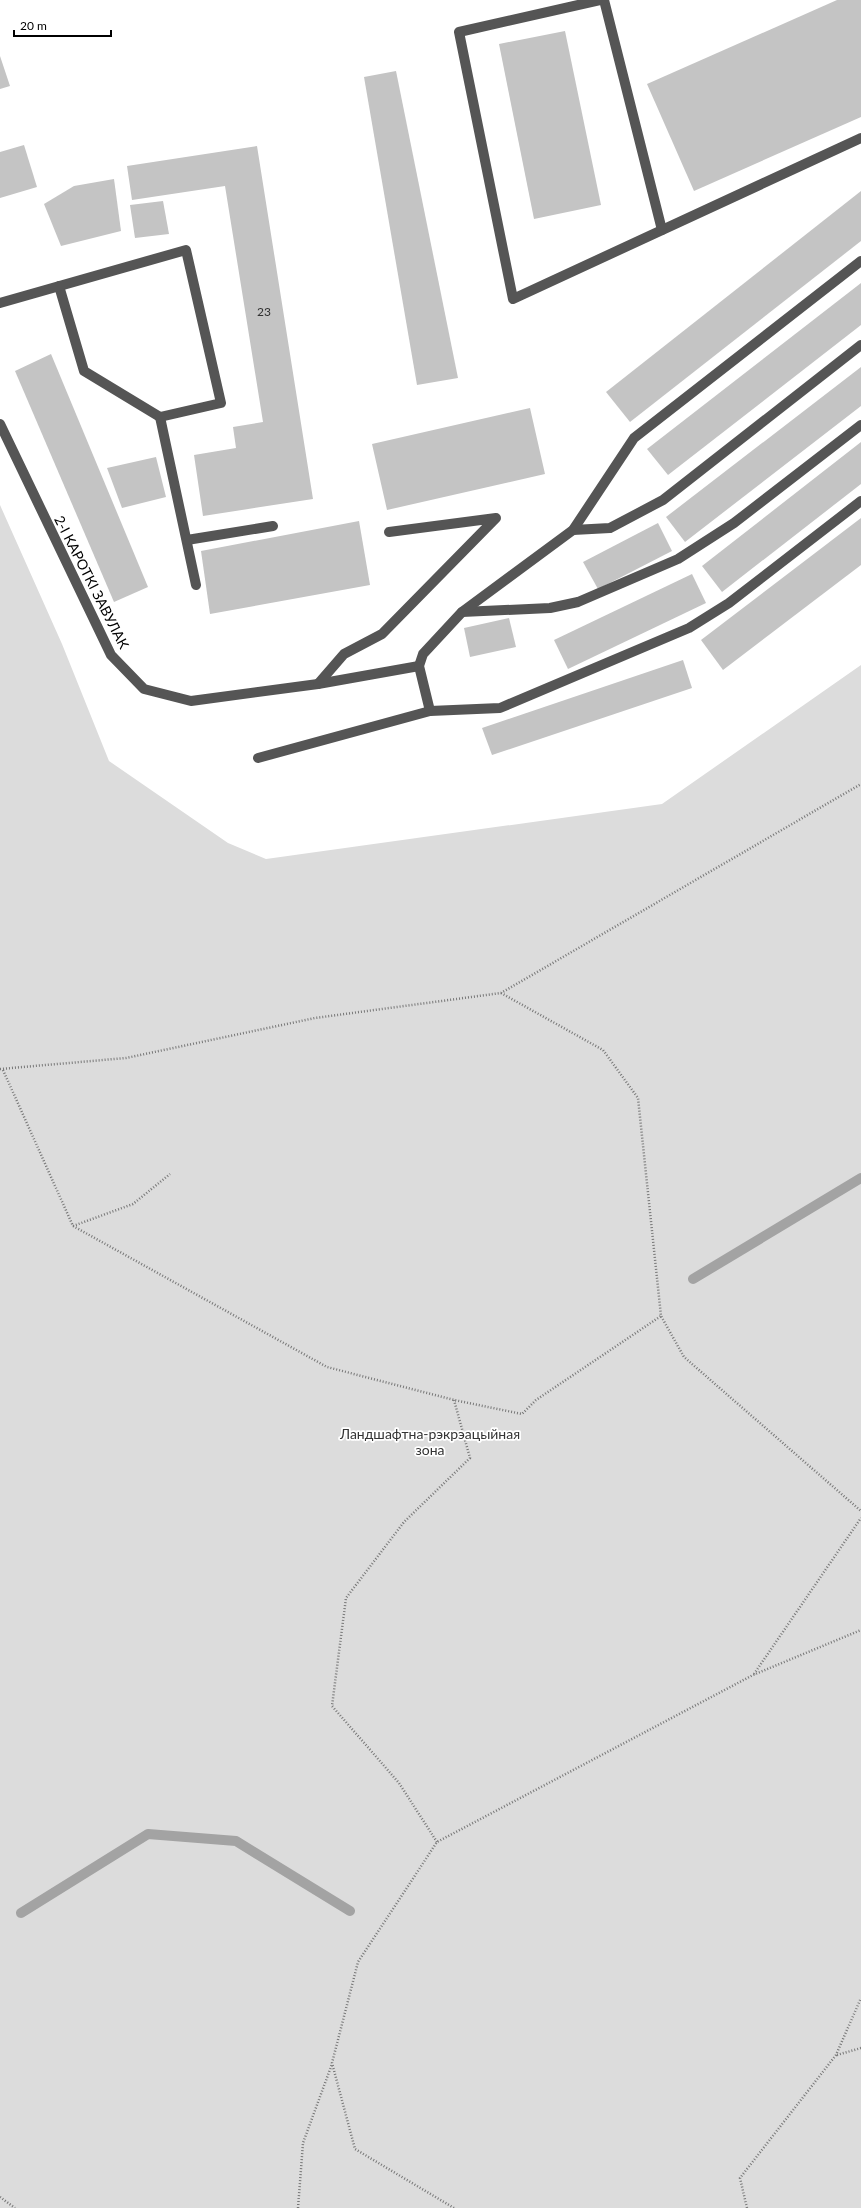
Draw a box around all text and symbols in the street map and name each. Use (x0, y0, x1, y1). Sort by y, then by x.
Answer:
scale bar (14, 12, 111, 38)
text: 20 m (20, 18, 47, 33)
house number: 23 (257, 304, 271, 319)
street label: 2-І КАРОТКІ ЗАВУЛАК (51, 513, 133, 652)
park label: Ландшафтна-рэкрэацыйная зона (339, 1425, 520, 1458)

